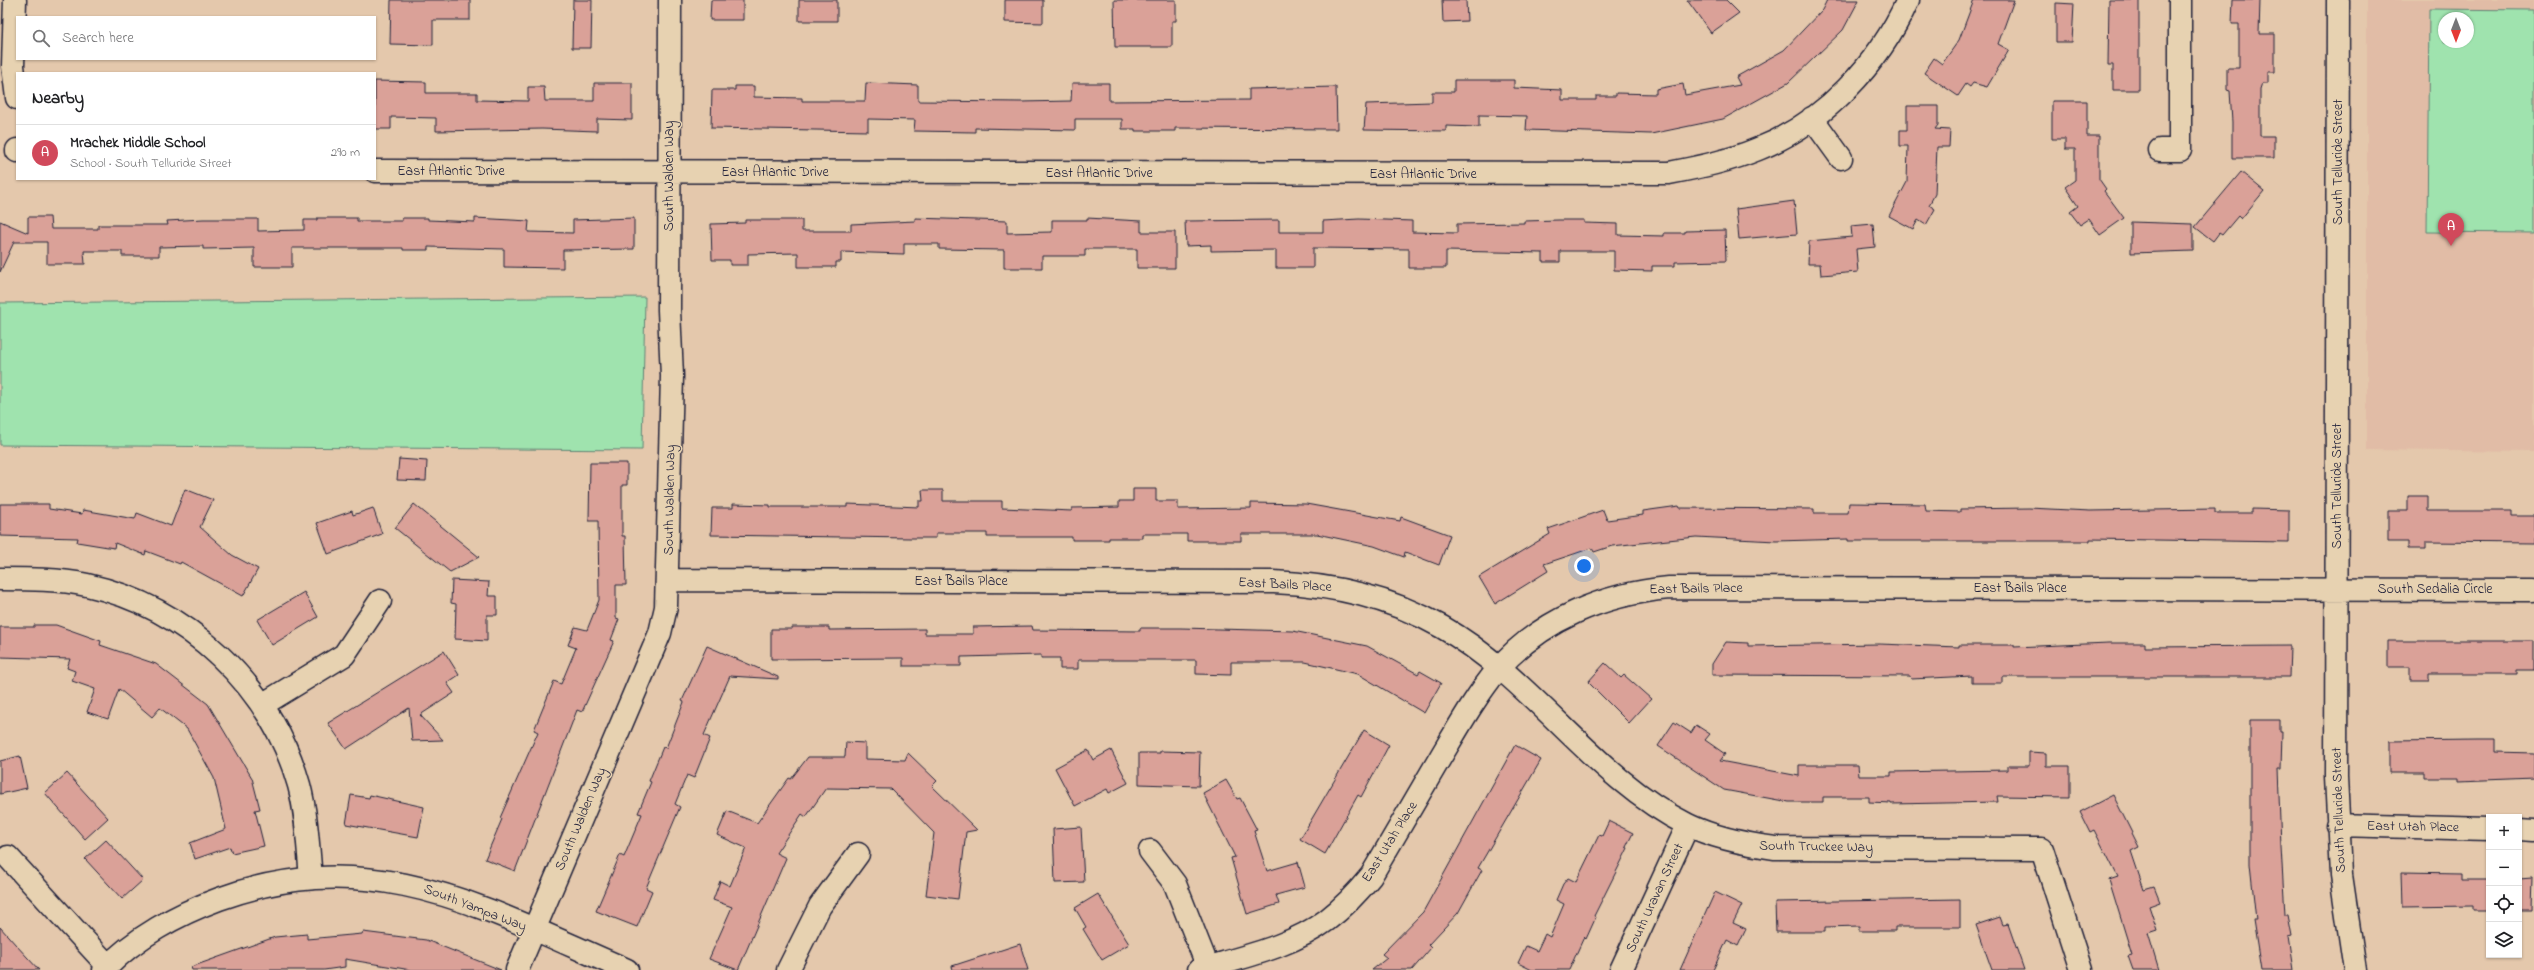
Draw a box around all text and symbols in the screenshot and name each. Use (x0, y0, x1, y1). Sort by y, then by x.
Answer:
north arrow (2438, 12, 2474, 48)
search box (16, 16, 376, 60)
icon: search (30, 27, 52, 49)
text: Search here (62, 27, 134, 49)
text: Nearby (32, 86, 84, 111)
street label: South Telluride Street (2328, 99, 2349, 225)
street label: South Walden Way (659, 120, 681, 231)
text: Mrachek Middle School (70, 132, 205, 154)
text: A (41, 143, 49, 162)
text: 290 m (331, 143, 360, 162)
text: School · South Telluride Street (70, 154, 232, 173)
street label: East Atlantic Drive (397, 161, 506, 182)
street label: East Atlantic Drive (721, 162, 830, 183)
street label: East Atlantic Drive (1045, 163, 1154, 184)
street label: East Atlantic Drive (1369, 164, 1478, 185)
pin: A (2438, 213, 2464, 246)
street label: South Telluride Street (2327, 423, 2348, 549)
street label: South Walden Way (659, 444, 682, 555)
your location (1574, 556, 1594, 576)
street label: East Bails Place (914, 571, 1008, 592)
street label: East Bails Place (1238, 572, 1333, 598)
street label: East Bails Place (1649, 578, 1744, 600)
street label: East Bails Place (1973, 578, 2067, 599)
street label: South Sedalia Circle (2377, 579, 2493, 600)
street label: South Telluride Street (2326, 746, 2352, 873)
street label: South Walden Way (550, 764, 613, 874)
street label: East Utah Place (1357, 797, 1424, 887)
map controls (2486, 814, 2522, 958)
button: + (2486, 814, 2522, 850)
street label: East Utah Place (2367, 816, 2460, 838)
street label: South Truckee Way (1759, 836, 1873, 859)
street label: South Uravan Street (1620, 840, 1690, 956)
button: − (2486, 850, 2522, 886)
street label: South Yampa Way (420, 879, 530, 938)
button: locate (2486, 886, 2522, 922)
button: layers (2486, 922, 2522, 958)

